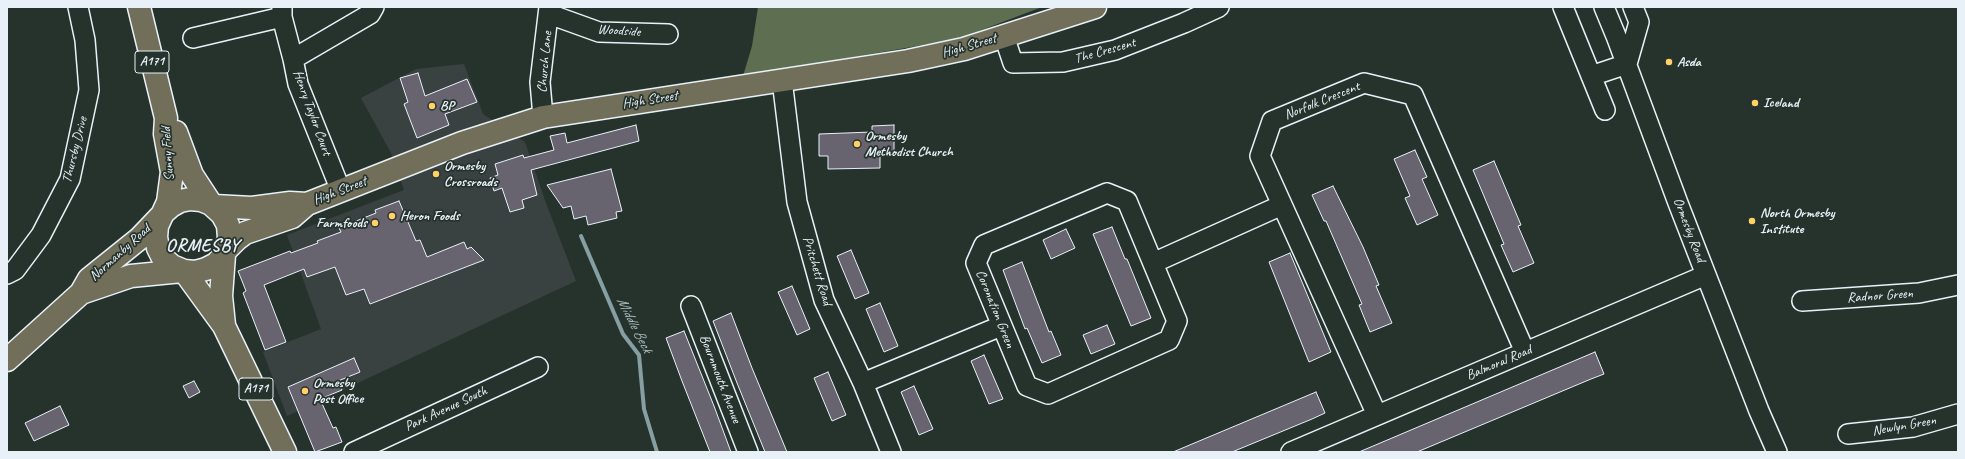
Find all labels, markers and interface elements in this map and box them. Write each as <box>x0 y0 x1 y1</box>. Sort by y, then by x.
street label: Woodside <box>597 21 641 41</box>
street label: High Street <box>940 30 998 62</box>
street label: Church Lane <box>534 31 556 93</box>
street label: The Crescent <box>1072 34 1138 68</box>
road number: A171 <box>135 51 169 73</box>
place label: Asda <box>1677 54 1701 70</box>
marker: Asda <box>1664 57 1674 67</box>
street label: Henry Taylor Court <box>289 68 335 158</box>
street label: Norfolk Crescent <box>1282 78 1362 124</box>
street label: High Street <box>621 87 679 113</box>
place label: Iceland <box>1763 95 1799 111</box>
place label: BP <box>440 98 454 114</box>
marker: Iceland <box>1750 98 1760 108</box>
marker: BP <box>427 101 437 111</box>
street label: Thursby Drive <box>59 115 91 185</box>
street label: Sunny Field <box>158 126 178 182</box>
place label: Ormesby Methodist Church <box>865 128 953 160</box>
marker: Ormesby Methodist Church <box>852 139 862 149</box>
place label: Ormesby Crossroads <box>444 158 497 190</box>
marker: Ormesby Crossroads <box>431 169 441 179</box>
street label: High Street <box>311 173 369 209</box>
street label: Ormesby Road <box>1669 195 1709 265</box>
place label: North Ormesby Institute <box>1760 205 1835 238</box>
place label: Heron Foods <box>400 208 460 224</box>
marker: Heron Foods <box>387 211 397 221</box>
place label: Farmfoods <box>316 215 367 231</box>
marker: North Ormesby Institute <box>1747 216 1757 226</box>
marker: Farmfoods <box>370 218 380 228</box>
street label: Normanby Road <box>86 221 154 285</box>
street label: Pritchett Road <box>799 234 835 308</box>
district label: ORMESBY <box>166 235 240 257</box>
street label: Coronation Green <box>972 268 1018 350</box>
street label: Radnor Green <box>1847 285 1913 307</box>
water label: Middle Beck <box>612 294 656 356</box>
street label: Bournmouth Avenue <box>695 332 745 426</box>
street label: Balmoral Road <box>1464 342 1534 384</box>
place label: Ormesby Post Office <box>313 375 363 408</box>
road number: A171 <box>239 378 273 400</box>
street label: Park Avenue South <box>402 383 490 435</box>
marker: Ormesby Post Office <box>300 386 310 396</box>
street label: Newlyn Green <box>1871 412 1937 440</box>

